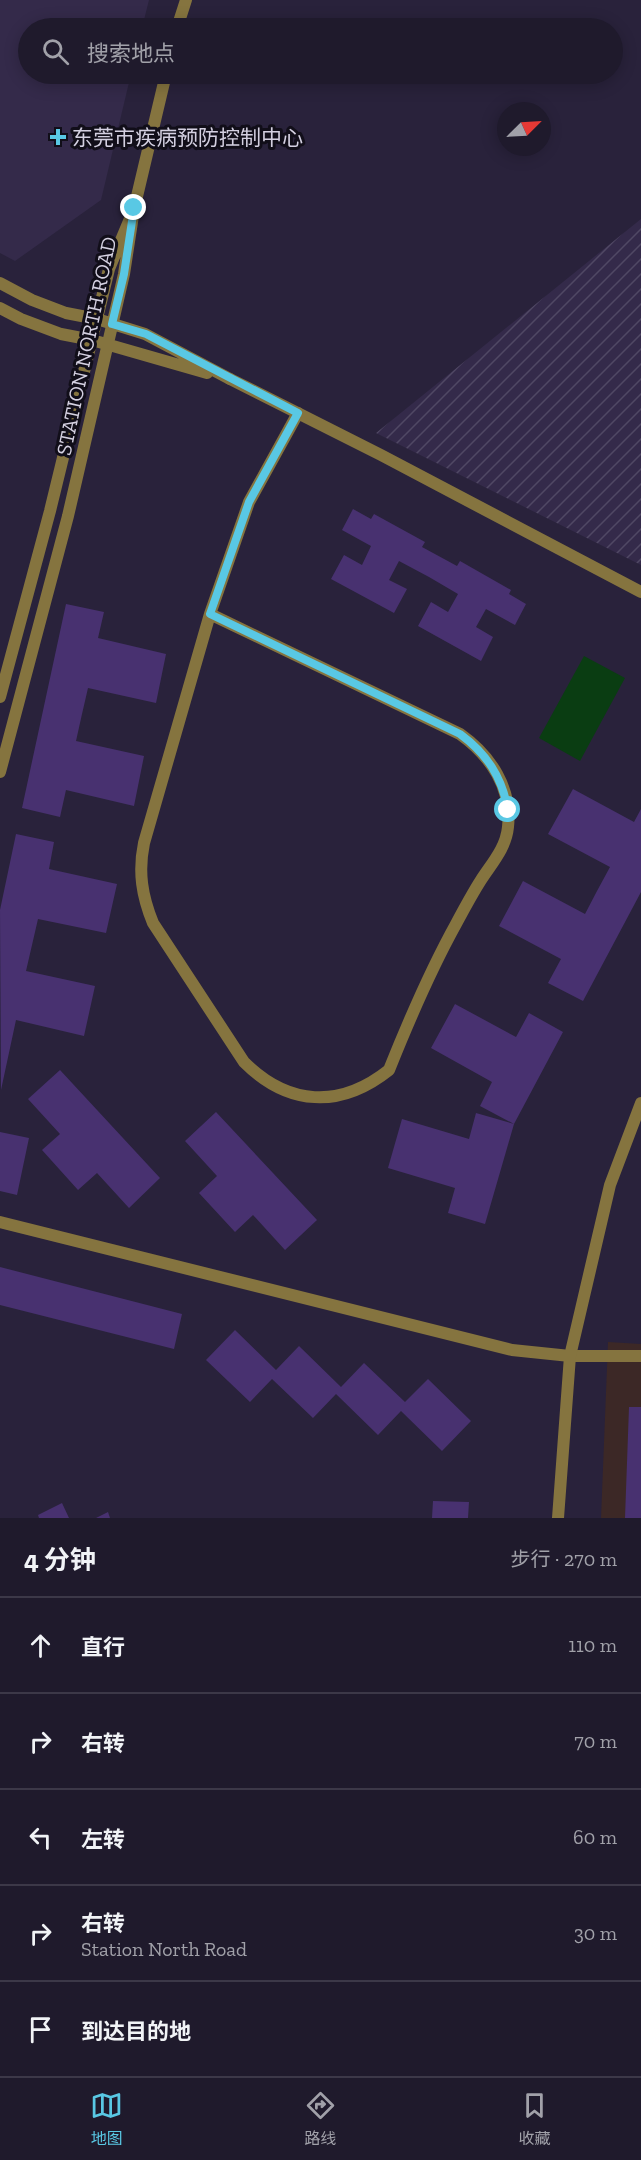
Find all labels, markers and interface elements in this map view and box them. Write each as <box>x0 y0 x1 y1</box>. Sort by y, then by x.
search box <box>18 18 623 84</box>
icon: search <box>39 35 72 68</box>
text: 搜索地点 <box>87 40 175 67</box>
north arrow <box>497 102 551 156</box>
place label: 东莞市疾病预防控制中心 <box>72 125 303 150</box>
marker: 东莞市疾病预防控制中心 <box>49 128 67 146</box>
route end <box>120 194 146 220</box>
street label: STATION NORTH ROAD <box>51 234 121 458</box>
route start <box>494 796 520 822</box>
text: 4 分钟 <box>24 1544 96 1576</box>
text: 步行 · 270 m <box>511 1547 617 1571</box>
icon: ahead <box>24 1629 57 1662</box>
text: 110 m <box>568 1633 617 1657</box>
text: 直行 <box>81 1634 125 1661</box>
icon: right <box>24 1725 57 1758</box>
text: 70 m <box>574 1729 617 1753</box>
text: 右转 <box>81 1730 125 1757</box>
icon: left <box>24 1821 57 1854</box>
text: 60 m <box>573 1825 617 1849</box>
text: 左转 <box>81 1826 125 1853</box>
text: 右转 <box>81 1910 125 1937</box>
icon: right <box>24 1917 57 1950</box>
text: 30 m <box>574 1921 617 1945</box>
text: Station North Road <box>81 1937 247 1961</box>
icon: arrive <box>24 2013 57 2046</box>
text: 到达目的地 <box>81 2018 191 2045</box>
tab: 地图 <box>90 2089 123 2149</box>
tab: 路线 <box>304 2089 337 2149</box>
tab: 收藏 <box>518 2089 551 2149</box>

